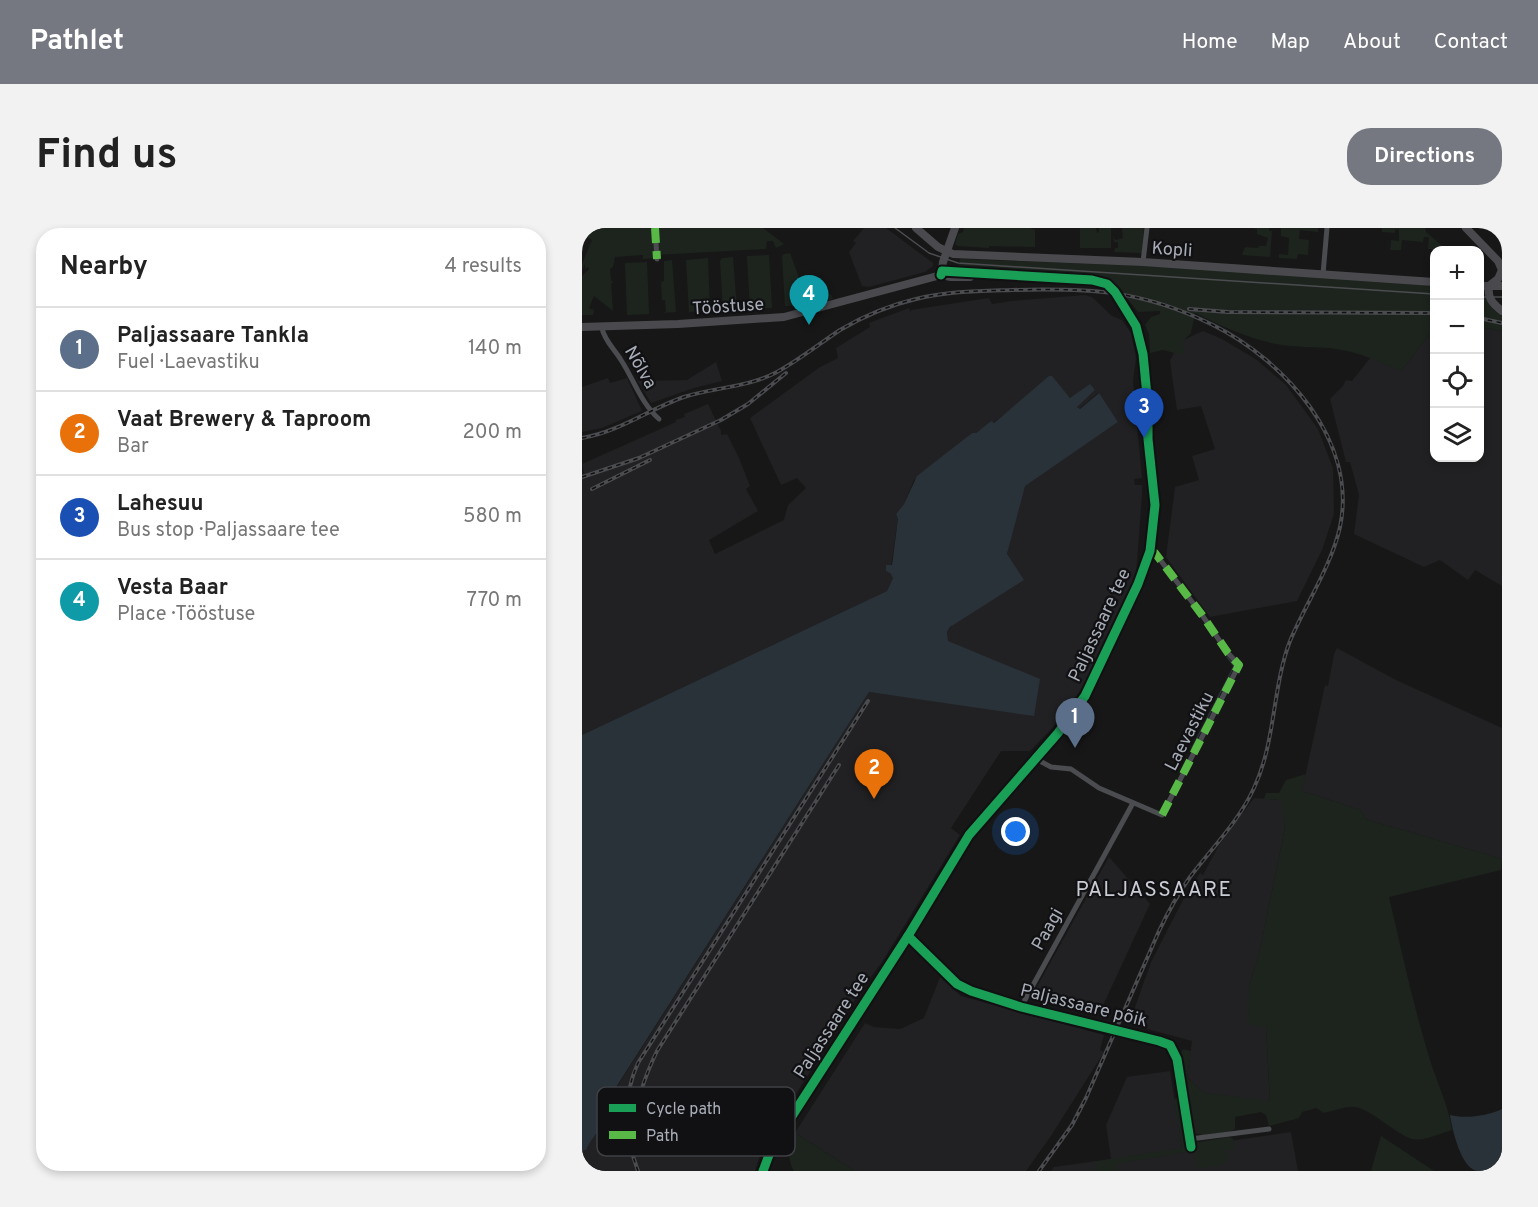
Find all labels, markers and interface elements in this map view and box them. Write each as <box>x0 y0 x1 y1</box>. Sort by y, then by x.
text: Pathlet <box>30 24 124 60</box>
text: Home <box>1182 29 1238 56</box>
text: Map <box>1271 29 1310 56</box>
text: About <box>1343 29 1401 56</box>
text: Contact <box>1434 29 1508 56</box>
button: Directions <box>1347 128 1502 185</box>
text: Find us <box>36 130 177 183</box>
street label: Kopli <box>1151 238 1193 263</box>
map controls <box>1430 246 1484 462</box>
button: + <box>1430 246 1484 300</box>
text: Nearby <box>60 251 148 284</box>
text: 4 results <box>445 254 522 280</box>
pin: 4 <box>790 276 828 325</box>
street label: Tööstuse <box>691 294 765 321</box>
button: − <box>1430 300 1484 354</box>
text: Paljassaare Tankla <box>117 323 309 350</box>
text: 1 <box>76 336 84 362</box>
text: 140 m <box>468 336 522 362</box>
street label: Nõlva <box>618 342 661 393</box>
text: Fuel · Laevastiku <box>117 350 260 376</box>
button: locate <box>1430 354 1484 408</box>
pin: 3 <box>1124 388 1164 438</box>
text: Vaat Brewery & Taproom <box>117 407 371 434</box>
button: layers <box>1430 408 1484 462</box>
text: 2 <box>73 420 86 446</box>
text: 200 m <box>463 420 522 446</box>
text: Bar <box>117 434 149 460</box>
text: Lahesuu <box>117 491 204 518</box>
text: 3 <box>74 504 86 530</box>
text: 580 m <box>463 504 522 530</box>
text: Bus stop · Paljassaare tee <box>117 518 340 544</box>
street label: Paljassaare tee <box>1064 565 1137 686</box>
text: Vesta Baar <box>117 575 228 602</box>
text: 4 <box>73 588 86 614</box>
text: 770 m <box>467 588 522 614</box>
text: Place · Tööstuse <box>117 602 255 628</box>
street label: Laevastiku <box>1161 688 1220 775</box>
pin: 1 <box>1056 698 1094 748</box>
pin: 2 <box>854 750 894 799</box>
your location <box>1001 817 1030 846</box>
district label: PALJASSAARE <box>1075 877 1233 904</box>
street label: Paagi <box>1027 904 1069 955</box>
street label: Paljassaare tee <box>789 968 875 1083</box>
street label: Paljassaare põik <box>1018 980 1150 1033</box>
legend <box>597 1087 795 1156</box>
text: Cycle path <box>646 1100 721 1120</box>
text: Path <box>646 1127 679 1147</box>

